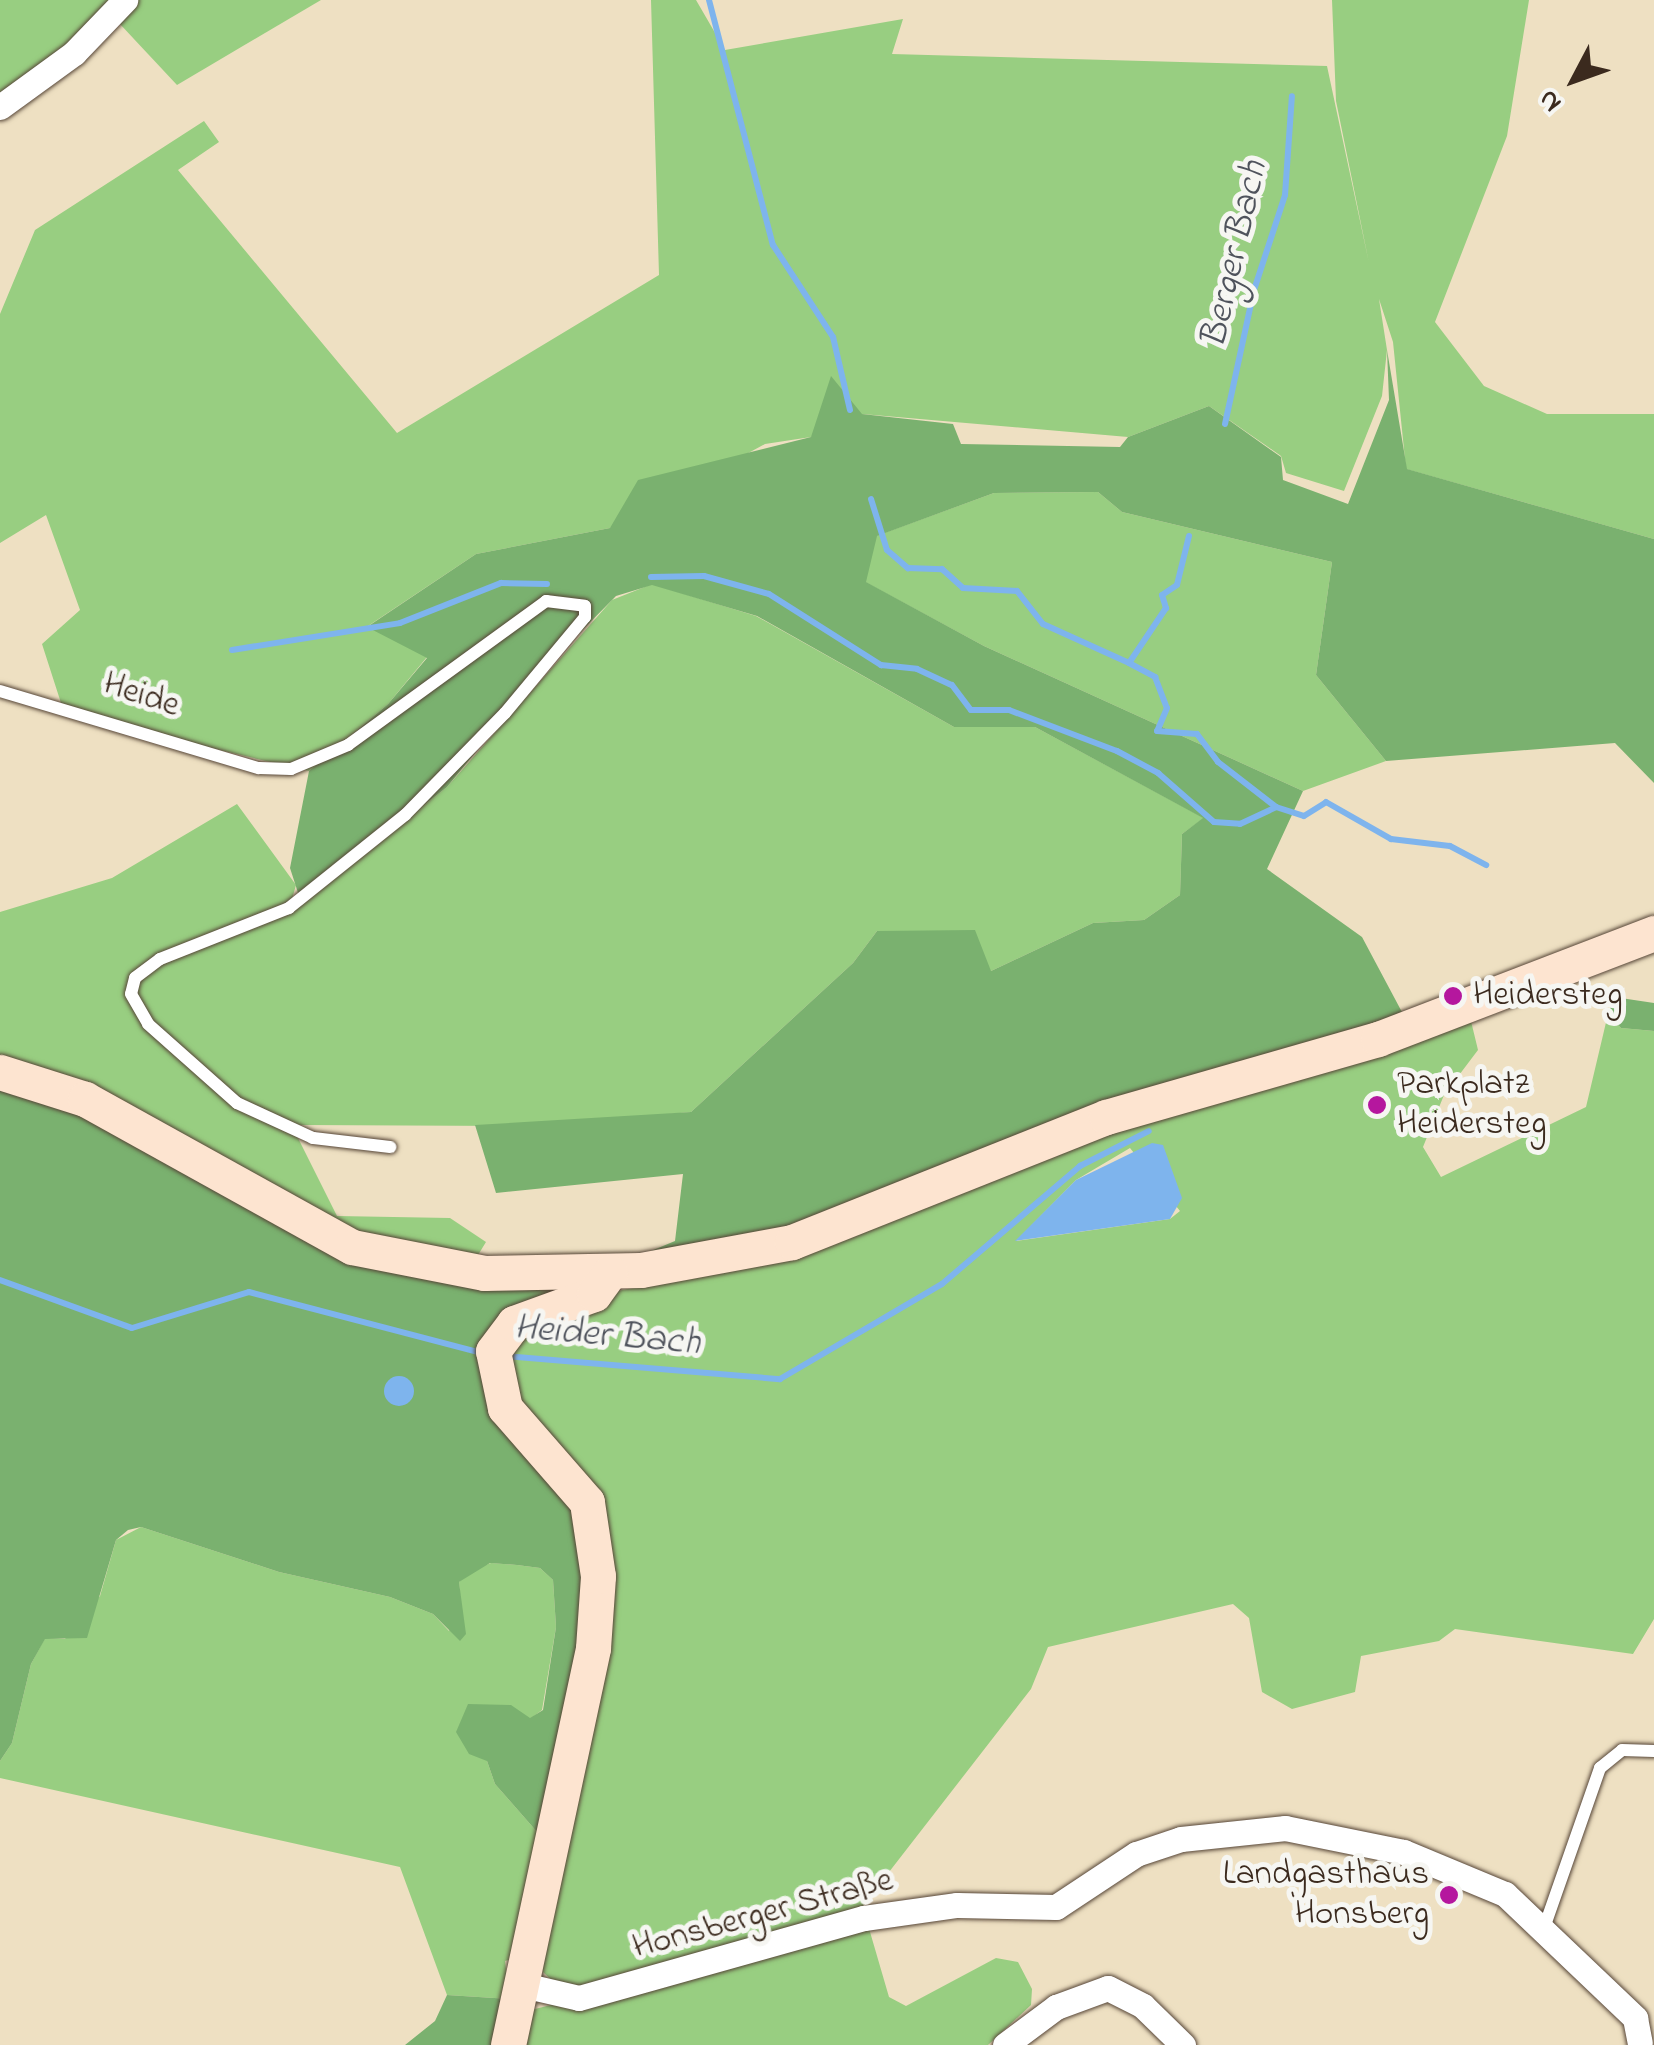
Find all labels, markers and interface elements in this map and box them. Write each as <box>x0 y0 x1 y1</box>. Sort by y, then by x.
north arrow <box>1524 30 1624 130</box>
text: N <box>1529 79 1573 121</box>
water label: Berger Bach <box>1192 157 1280 353</box>
street label: Heide <box>98 664 184 728</box>
place label: Heidersteg <box>1473 975 1623 1017</box>
marker: Heidersteg <box>1442 985 1464 1007</box>
place label: Parkplatz Heidersteg <box>1397 1064 1547 1146</box>
marker: Parkplatz Heidersteg <box>1366 1094 1388 1116</box>
water label: Heider Bach <box>512 1306 702 1368</box>
place label: Landgasthaus Honsberg <box>1223 1854 1429 1936</box>
street label: Honsberger Straße <box>628 1860 898 1970</box>
marker: Landgasthaus Honsberg <box>1438 1884 1460 1906</box>

